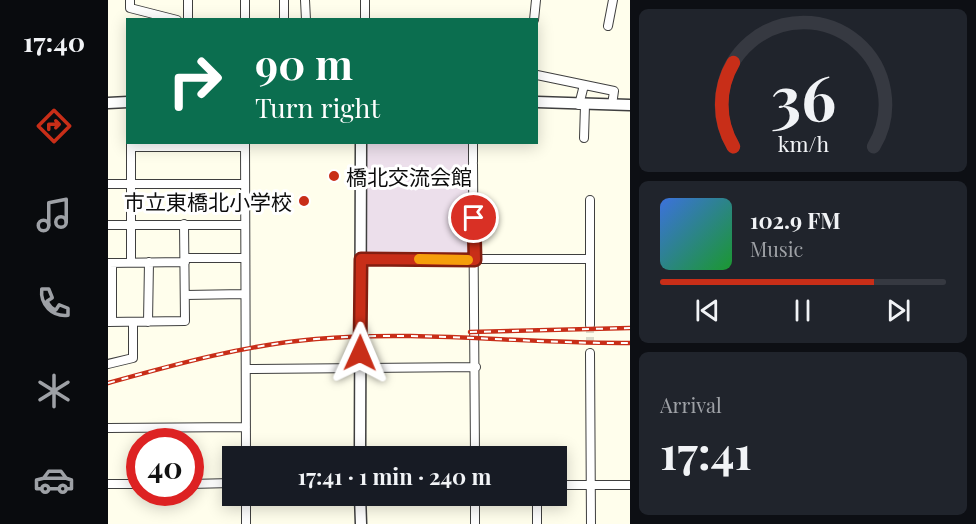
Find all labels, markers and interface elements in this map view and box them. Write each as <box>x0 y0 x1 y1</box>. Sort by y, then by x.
text: 17:40 <box>23 23 85 59</box>
text: 90 m <box>255 35 353 91</box>
icon: right <box>156 42 234 120</box>
text: 36 <box>770 54 836 138</box>
text: Turn right <box>255 89 380 125</box>
icon: directions <box>33 105 75 147</box>
text: km/h <box>777 130 829 158</box>
place label: 橋北交流会館 <box>346 162 472 190</box>
marker: 橋北交流会館 <box>327 169 341 183</box>
place label: 市立東橋北小学校 <box>124 187 292 215</box>
pin <box>448 192 499 243</box>
icon: music <box>33 194 75 236</box>
marker: 市立東橋北小学校 <box>297 194 311 208</box>
icon: arrive <box>457 201 490 234</box>
text: 102.9 FM <box>750 205 841 235</box>
text: Music <box>750 235 803 262</box>
icon: phone <box>33 282 75 324</box>
icon: previous <box>691 294 724 327</box>
icon: pause <box>786 294 819 327</box>
icon: next <box>882 294 915 327</box>
position arrow <box>328 321 392 385</box>
icon: climate <box>33 370 75 412</box>
text: Arrival <box>660 391 722 418</box>
text: 17:41 <box>660 421 752 481</box>
speed limit sign: 40 <box>126 428 204 506</box>
icon: car <box>33 459 75 501</box>
text: 17:41 · 1 min · 240 m <box>298 461 491 491</box>

